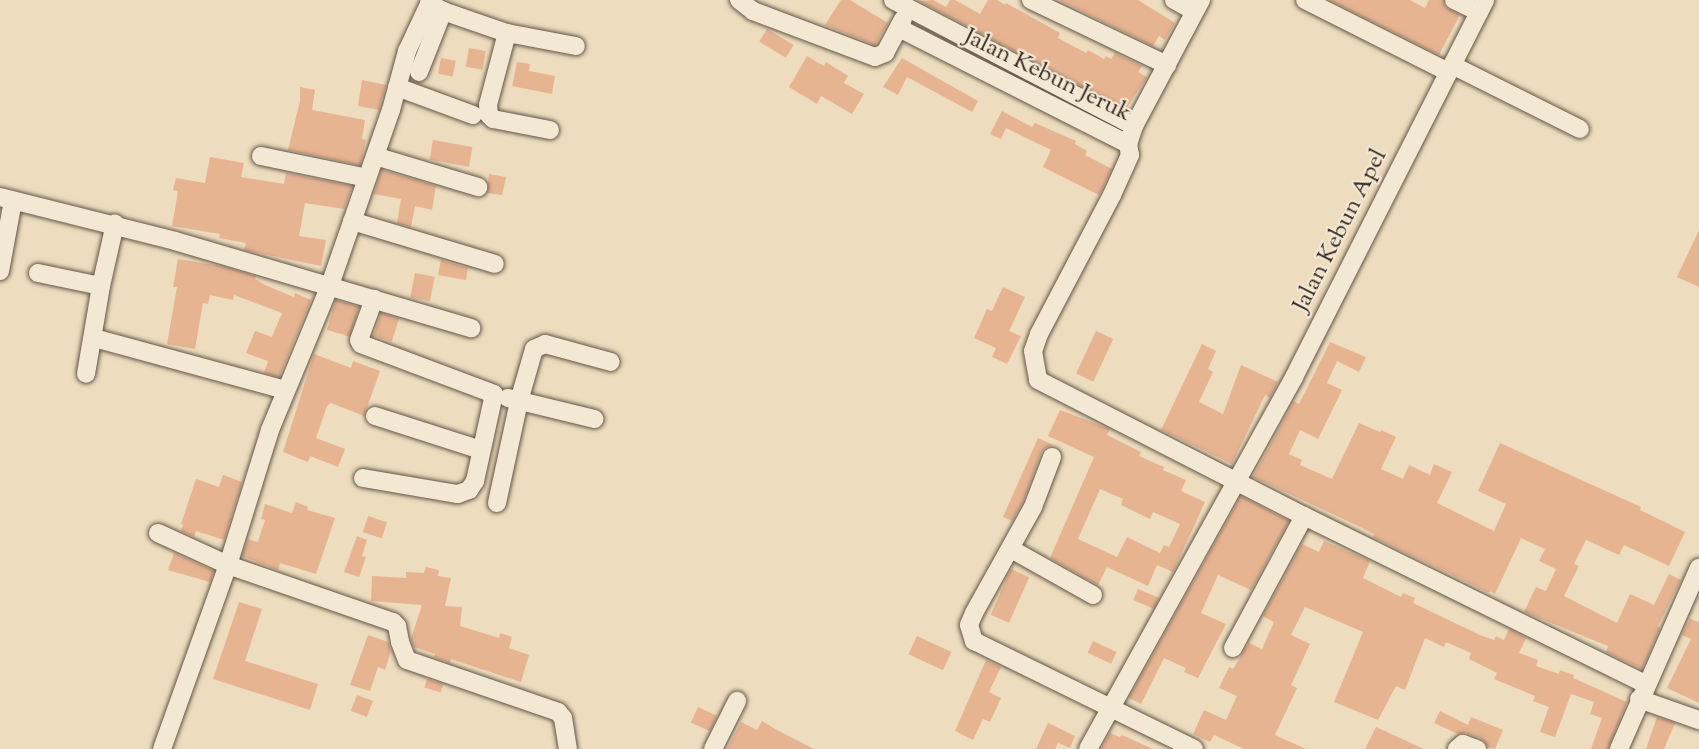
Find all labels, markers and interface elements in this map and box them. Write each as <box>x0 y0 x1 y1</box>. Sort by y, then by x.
street label: Jalan Kebun Jeruk <box>959 23 1135 129</box>
street label: Jalan Kebun Apel <box>1288 145 1394 317</box>

